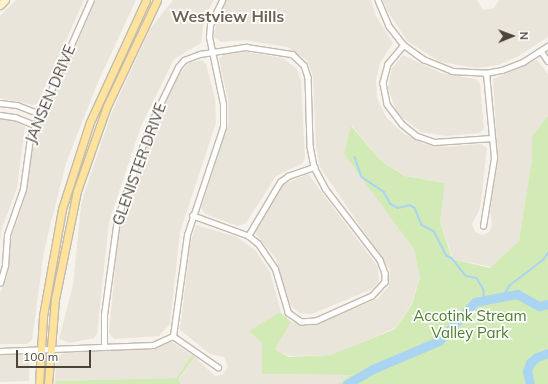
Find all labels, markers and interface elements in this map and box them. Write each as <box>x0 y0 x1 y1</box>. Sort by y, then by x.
district label: Westview Hills <box>172 6 284 26</box>
north arrow <box>492 16 532 56</box>
text: N <box>517 32 531 40</box>
street label: JANSEN DRIVE <box>21 42 79 146</box>
street label: GLENISTER DRIVE <box>108 100 170 228</box>
park label: Accotink Stream Valley Park <box>413 306 527 341</box>
scale bar <box>18 342 93 368</box>
text: 100 m <box>23 349 58 364</box>

